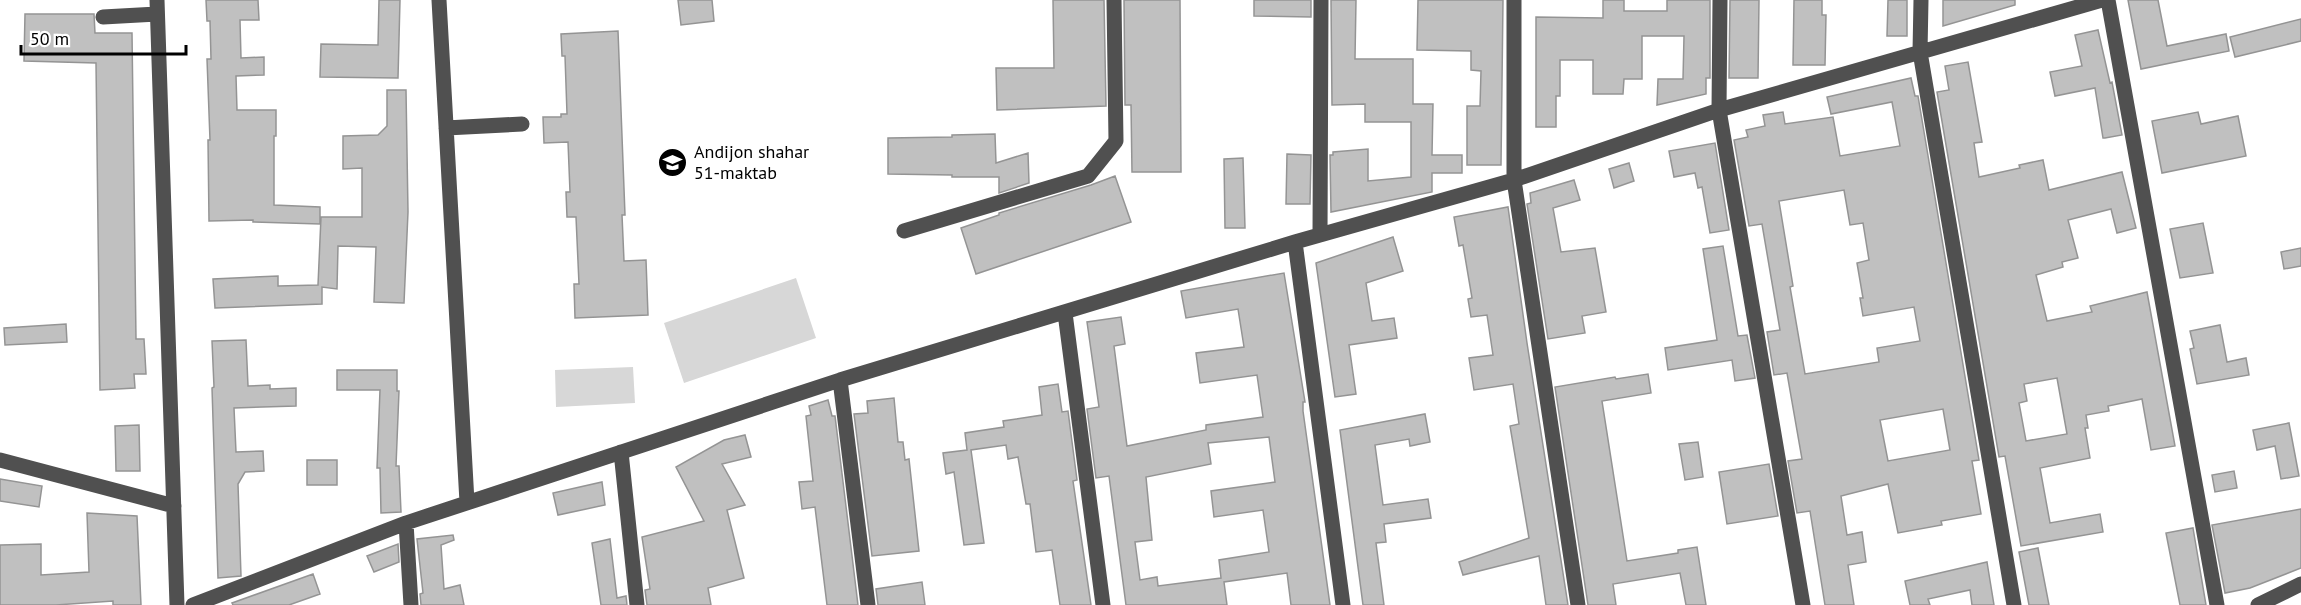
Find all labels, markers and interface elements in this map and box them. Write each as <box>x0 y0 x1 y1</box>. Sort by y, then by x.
scale bar <box>21 18 186 56</box>
text: 50 m <box>30 27 69 50</box>
place label: Andijon shahar 51-maktab <box>694 140 809 184</box>
school or university icon: Andijon shahar 51-maktab <box>657 146 689 178</box>

